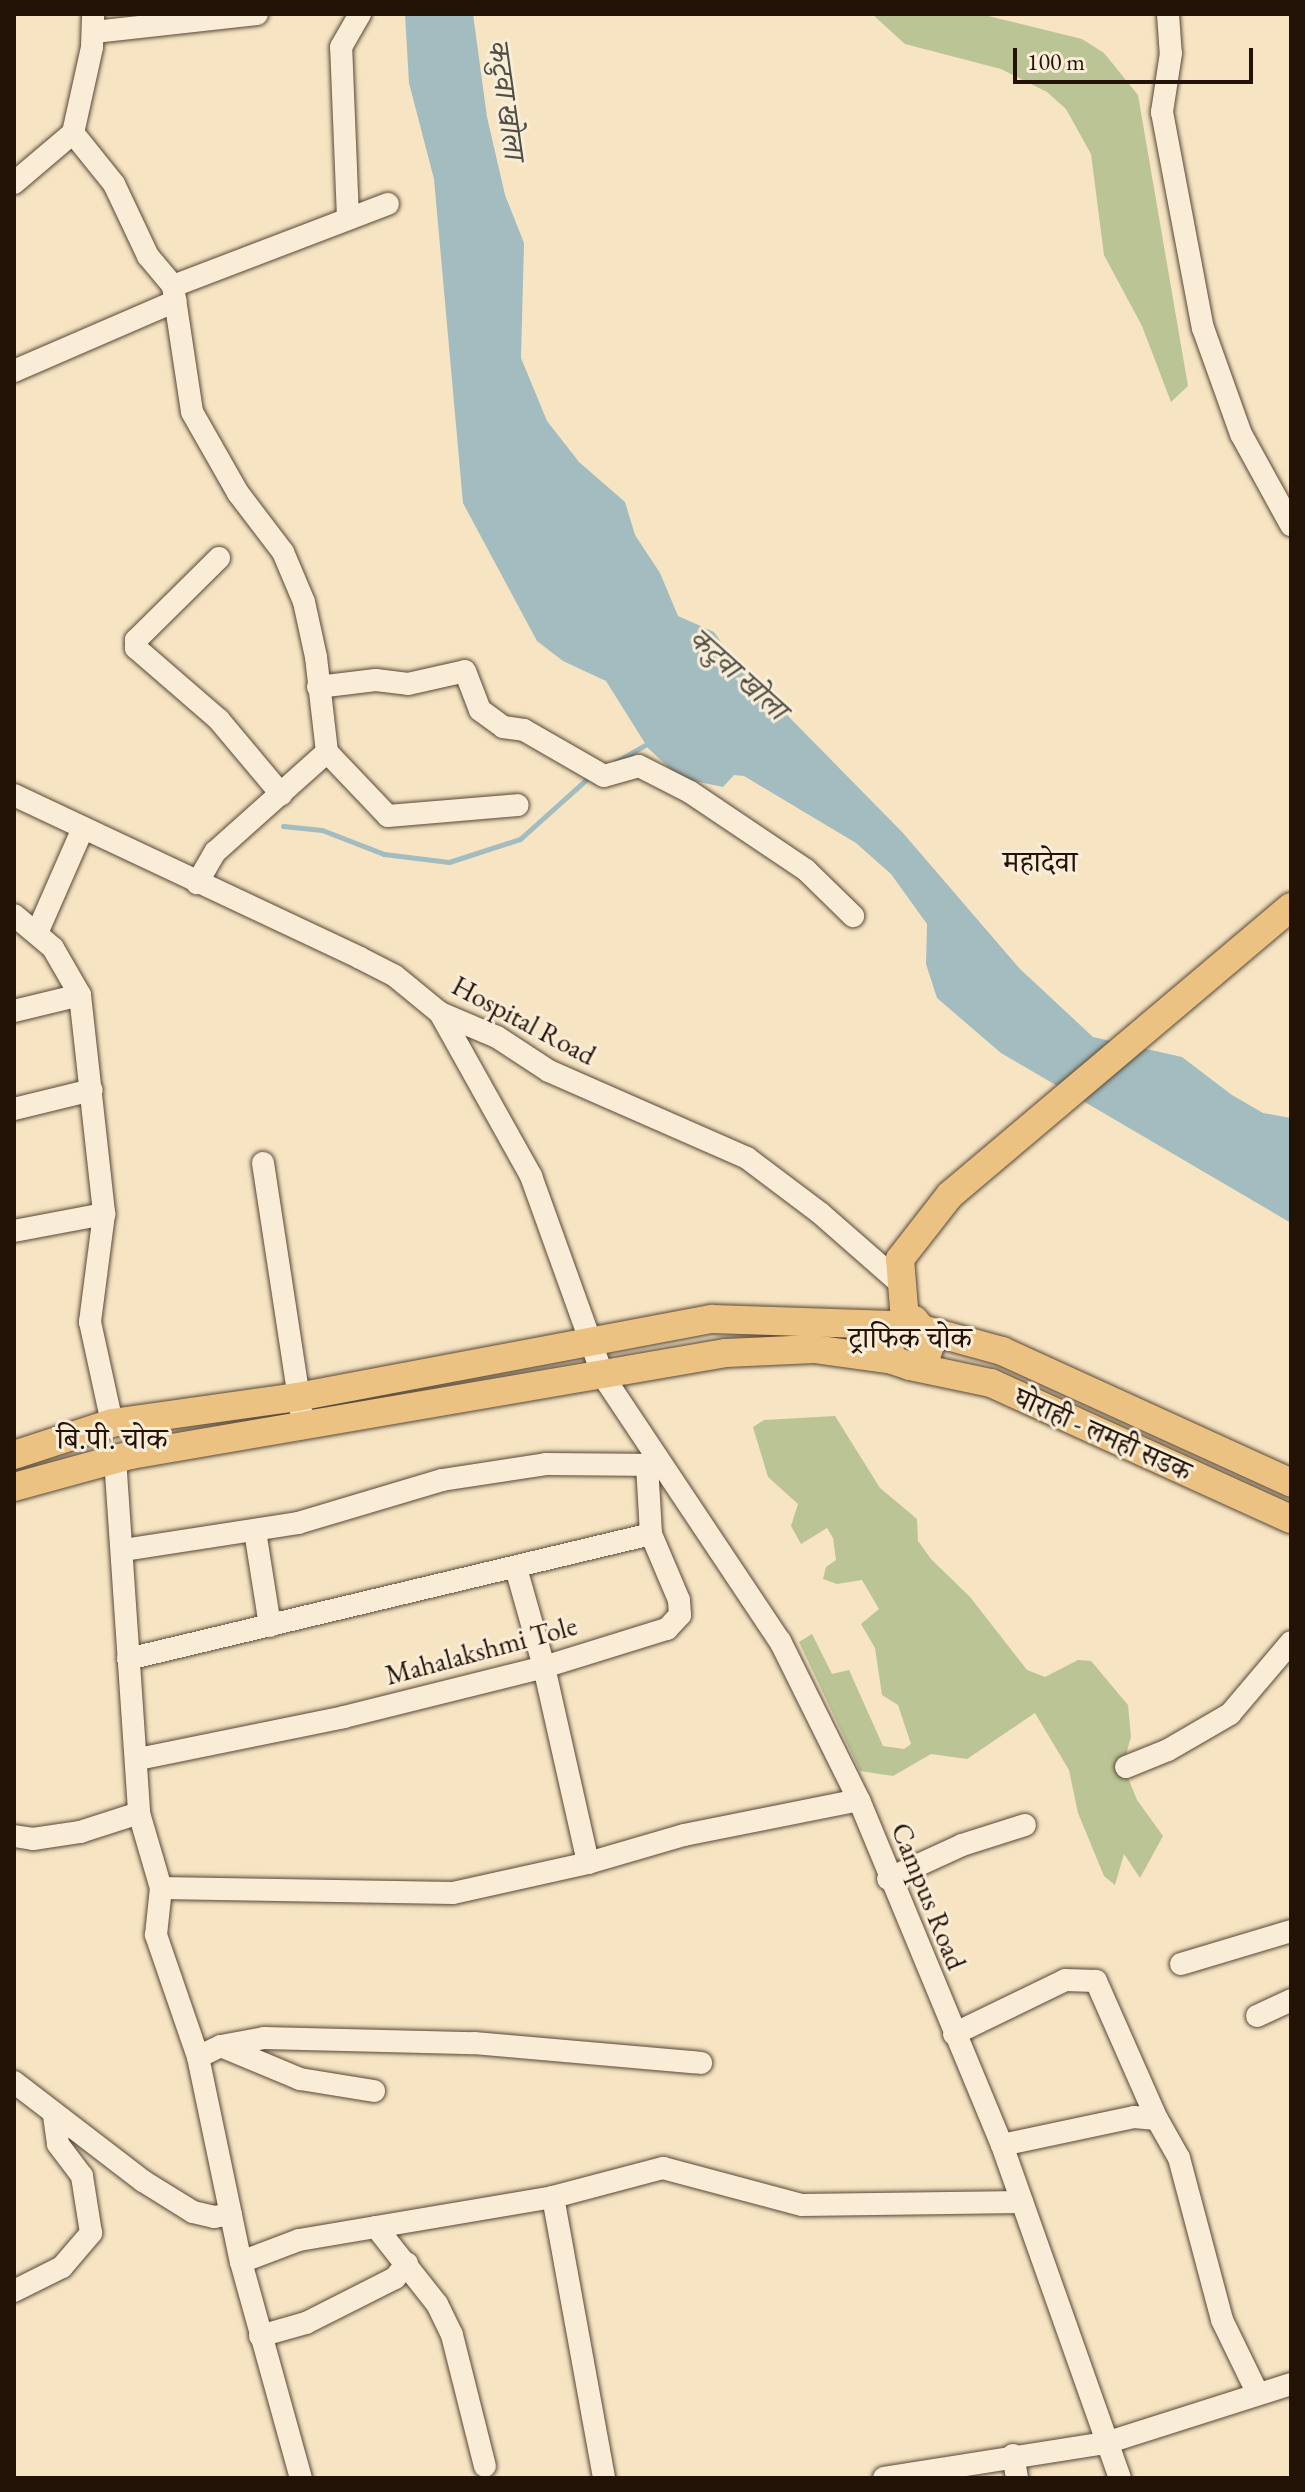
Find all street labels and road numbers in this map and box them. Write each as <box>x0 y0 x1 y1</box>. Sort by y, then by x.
street label: Hospital Road <box>446 968 602 1072</box>
street label: घोराही - लमही सडक <box>1009 1380 1197 1488</box>
street label: Mahalakshmi Tole <box>381 1608 581 1692</box>
street label: Campus Road <box>884 1818 974 1974</box>

